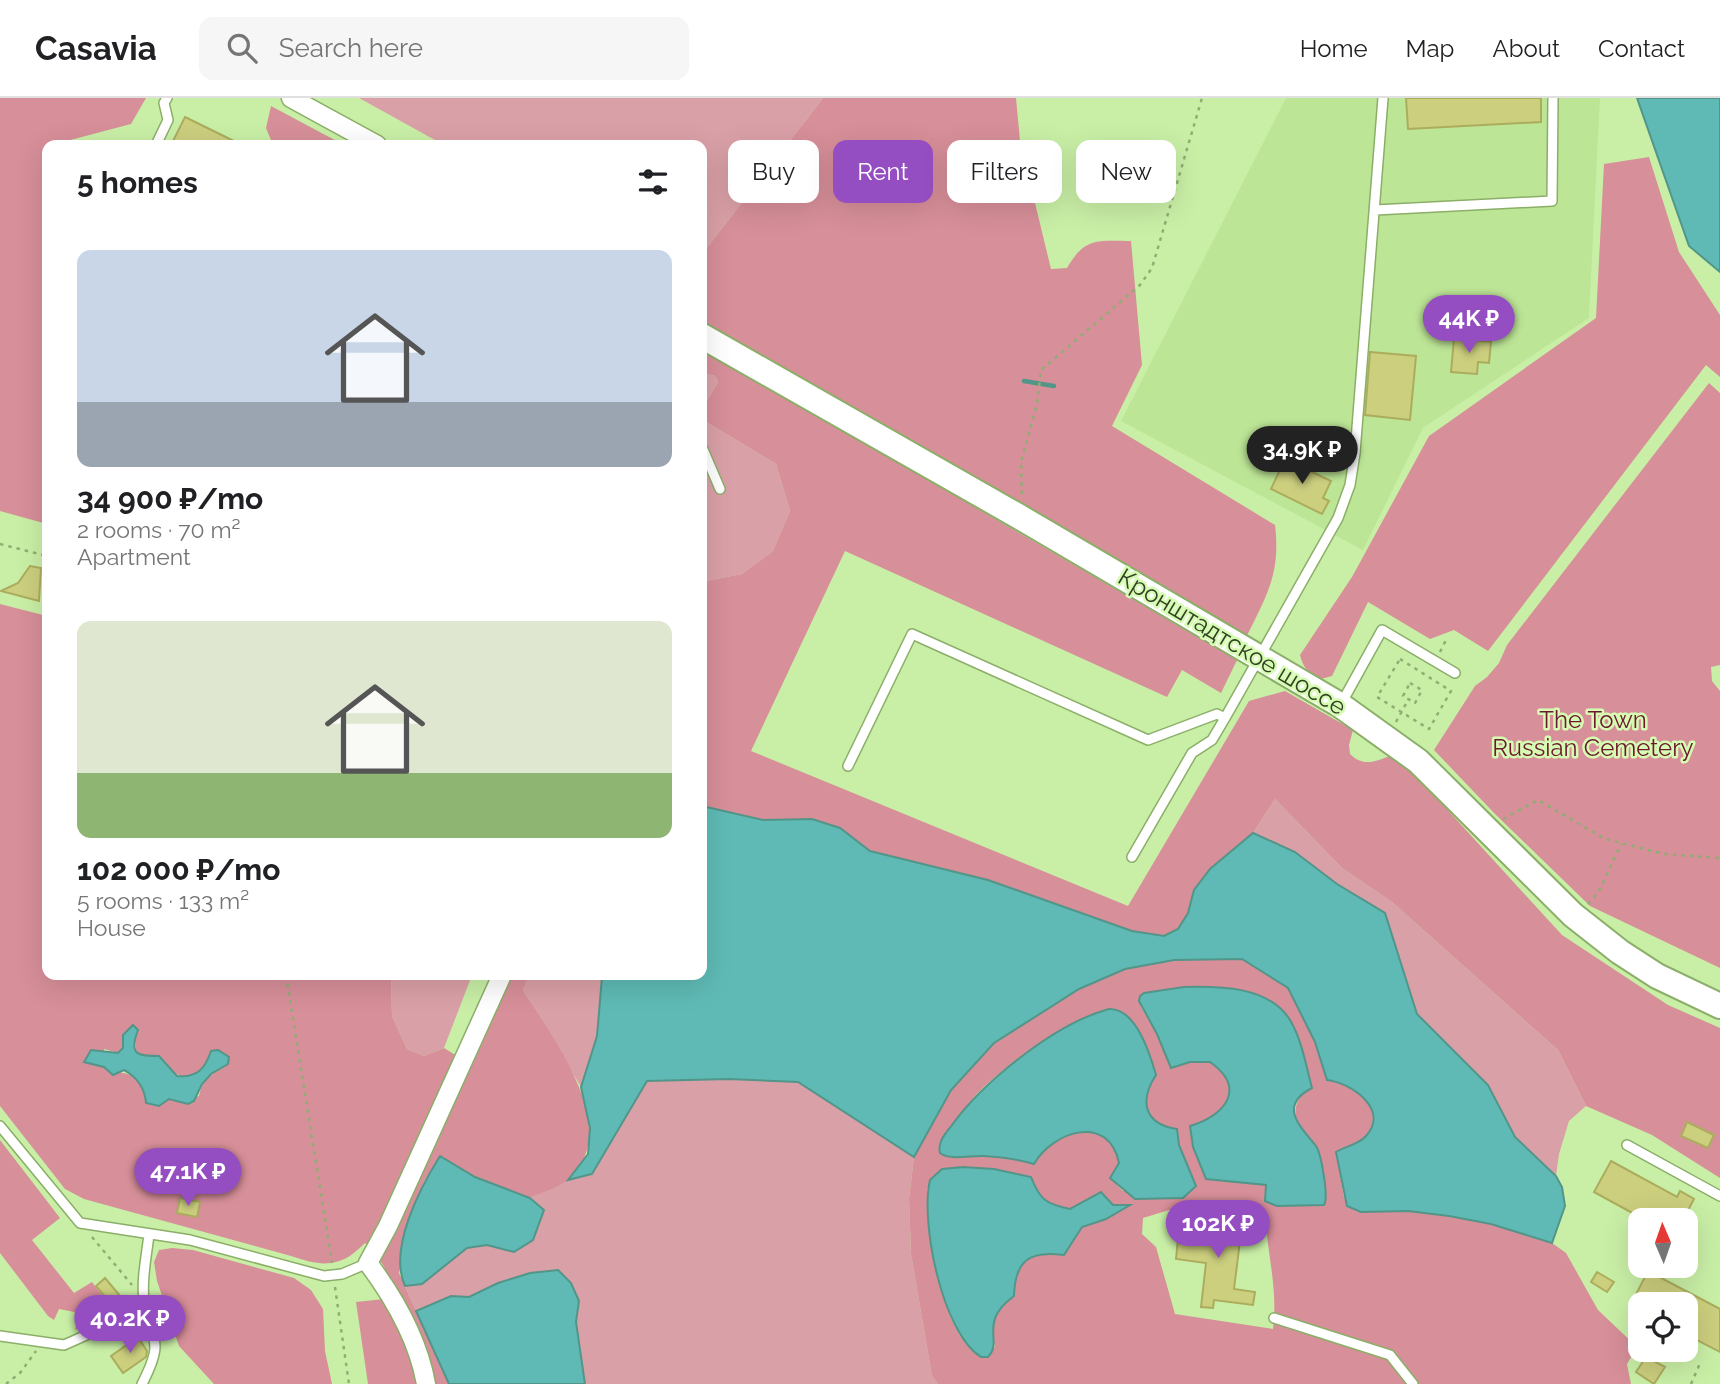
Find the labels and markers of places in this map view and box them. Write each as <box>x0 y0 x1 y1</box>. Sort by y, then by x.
pin: 44K ₽ <box>1420 296 1518 355</box>
pin: 34.9K ₽ <box>1237 426 1367 486</box>
pin: 47.1K ₽ <box>123 1148 253 1208</box>
pin: 102K ₽ <box>1161 1200 1275 1260</box>
pin: 40.2K ₽ <box>65 1296 195 1355</box>

